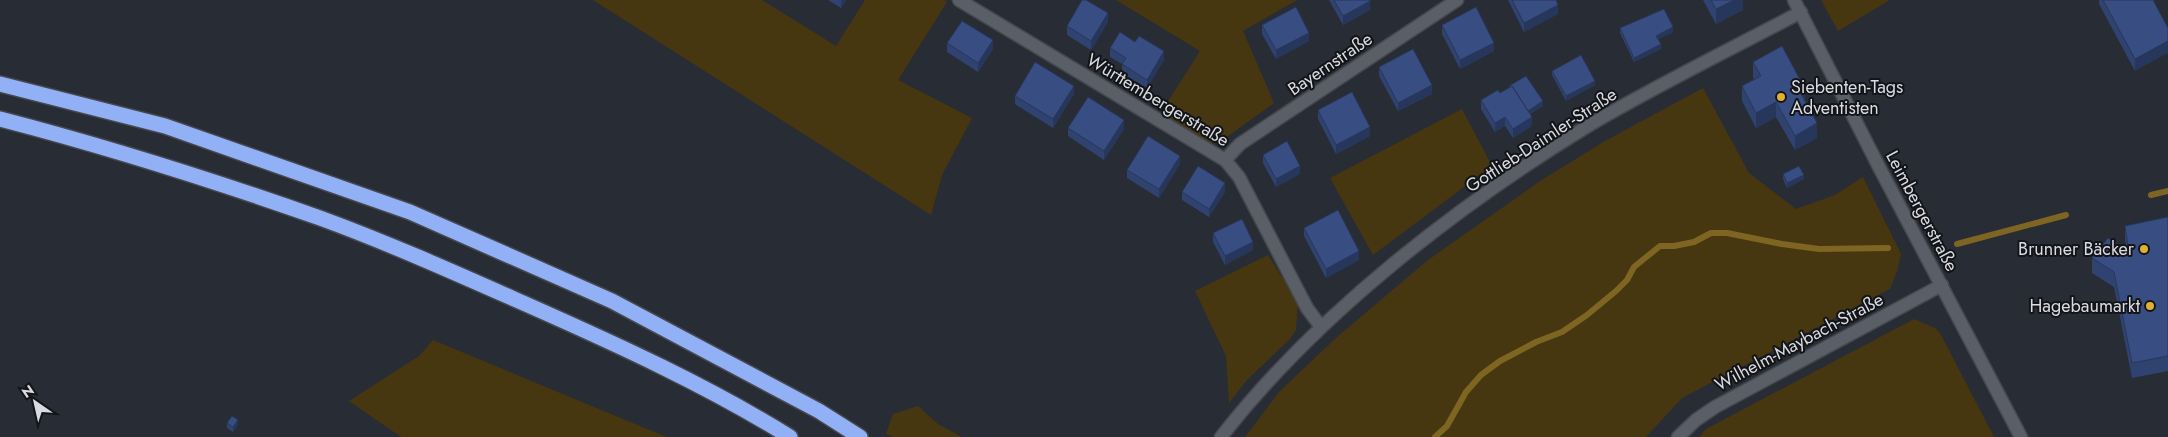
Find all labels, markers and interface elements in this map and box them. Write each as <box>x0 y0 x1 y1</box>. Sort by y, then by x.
street label: Bayernstraße <box>1283 26 1377 102</box>
street label: Württembergerstraße <box>1082 47 1234 153</box>
place label: Siebenten-Tags Adventisten <box>1791 74 1903 121</box>
street label: Gottlieb-Daimler-Straße <box>1460 81 1622 199</box>
marker: Siebenten-Tags Adventisten <box>1775 91 1787 103</box>
street label: Leimbergerstraße <box>1879 146 1965 276</box>
place label: Brunner Bäcker <box>2018 236 2135 262</box>
marker: Brunner Bäcker <box>2138 243 2150 255</box>
street label: Wilhelm-Maybach-Straße <box>1710 286 1888 398</box>
place label: Hagebaumarkt <box>2029 293 2141 319</box>
marker: Hagebaumarkt <box>2144 300 2156 312</box>
north arrow <box>10 377 60 427</box>
text: N <box>18 380 38 403</box>

